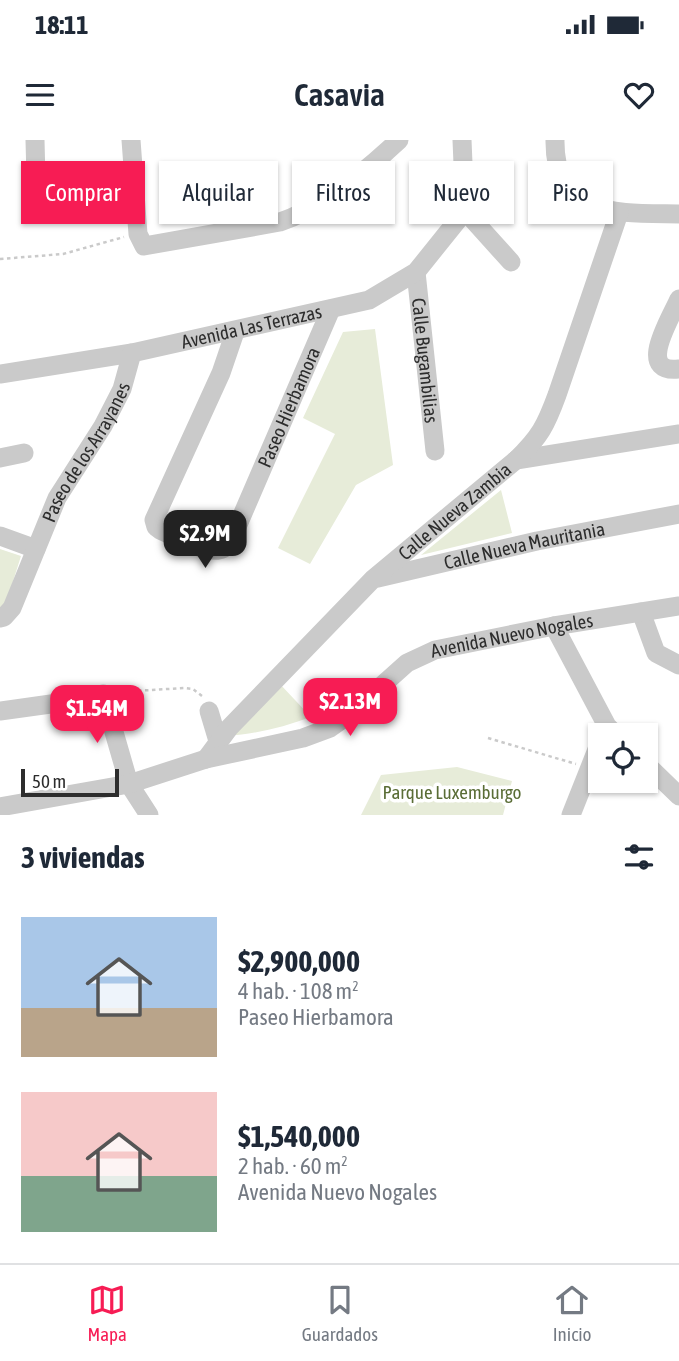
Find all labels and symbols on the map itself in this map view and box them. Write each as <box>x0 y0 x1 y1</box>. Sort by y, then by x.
street label: Calle Bugambilias <box>408 297 443 424</box>
street label: Avenida Las Terrazas <box>179 300 324 353</box>
street label: Paseo Hierbamora <box>253 344 324 471</box>
street label: Paseo de los Arrayanes <box>37 380 134 525</box>
street label: Calle Nueva Zambia <box>394 458 515 564</box>
pin: $2.9M <box>156 510 254 570</box>
street label: Calle Nueva Mauritania <box>442 517 607 573</box>
street label: Avenida Nuevo Nogales <box>429 609 595 662</box>
pin: $2.13M <box>293 678 407 738</box>
pin: $1.54M <box>40 686 154 745</box>
scale bar <box>21 766 119 798</box>
park label: Parque Luxemburgo <box>382 781 522 803</box>

